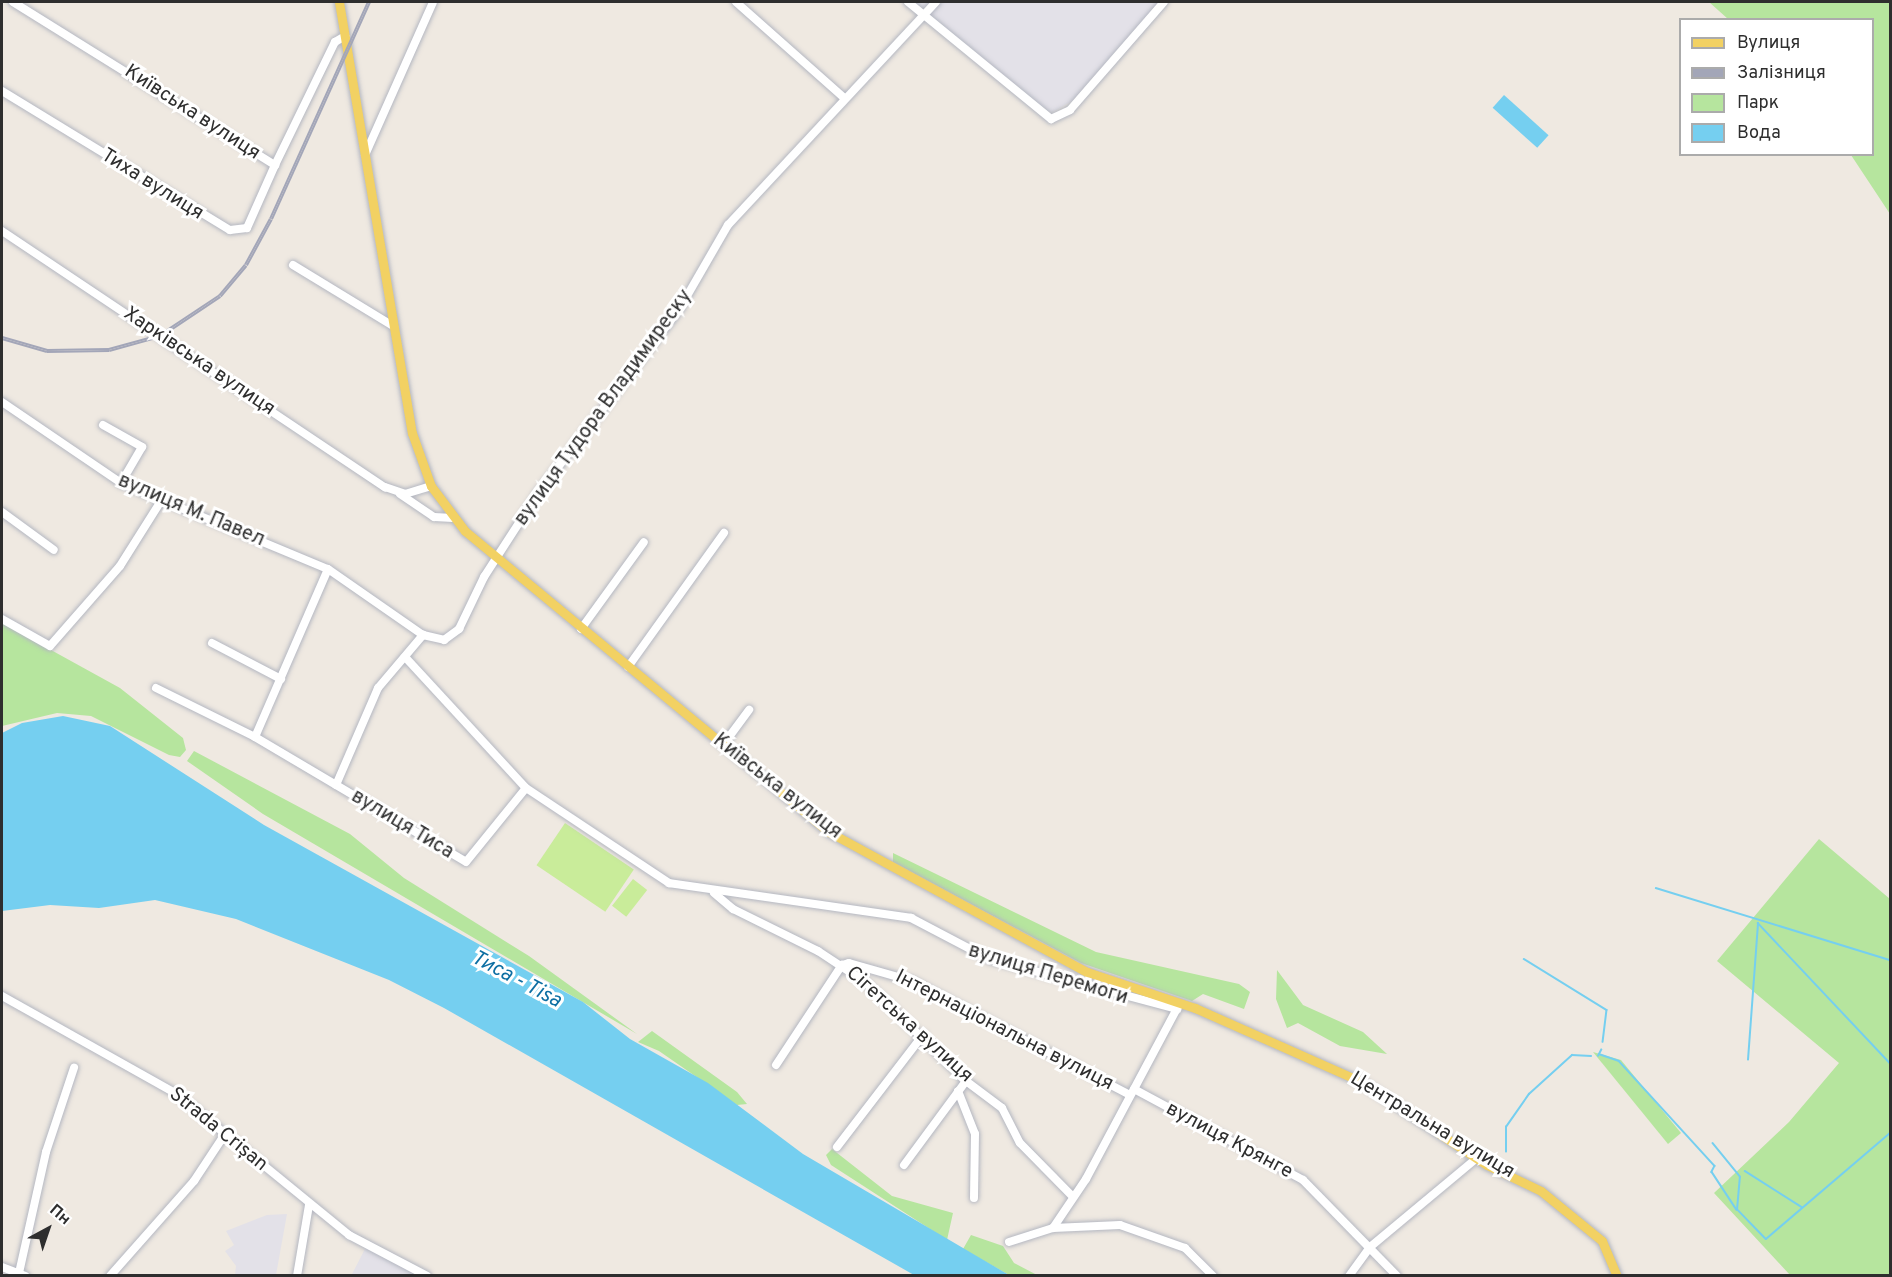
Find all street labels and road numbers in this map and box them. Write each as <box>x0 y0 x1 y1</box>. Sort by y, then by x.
street label: Київська вулиця <box>120 60 264 166</box>
street label: Тиха вулиця <box>96 144 208 226</box>
street label: вулиця Тудора Владимиреску <box>510 285 698 531</box>
street label: Харківська вулиця <box>119 302 279 422</box>
street label: вулиця М. Павел <box>114 469 268 553</box>
street label: Київська вулиця <box>708 729 846 845</box>
street label: вулиця Тиса <box>346 785 458 865</box>
street label: вулиця Перемоги <box>965 939 1131 1011</box>
street label: Сігетська вулиця <box>841 962 977 1088</box>
street label: Інтернаціональна вулиця <box>891 965 1117 1097</box>
street label: Центральна вулиця <box>1345 1067 1519 1185</box>
street label: Strada Crișan <box>164 1083 272 1177</box>
street label: вулиця Крянге <box>1161 1097 1297 1185</box>

